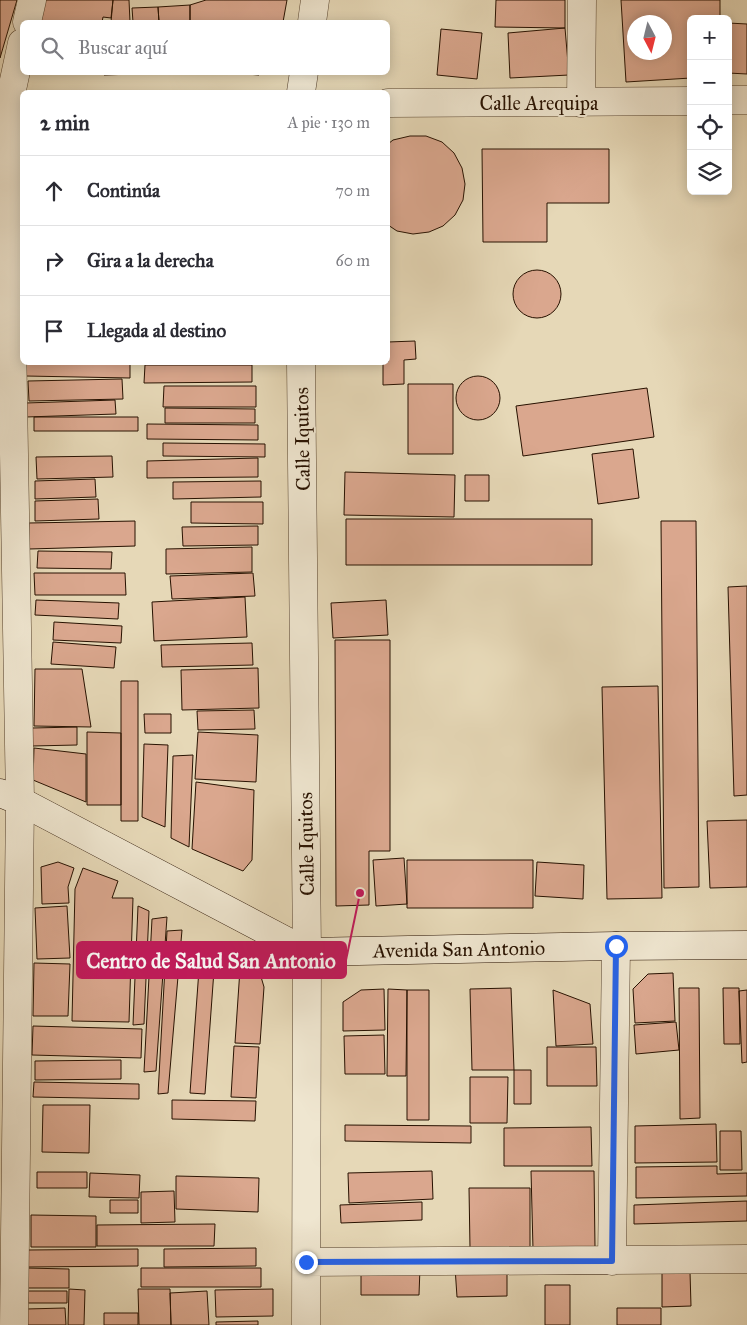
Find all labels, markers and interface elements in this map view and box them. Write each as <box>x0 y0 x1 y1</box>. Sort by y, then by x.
north arrow <box>627 15 672 60</box>
map controls <box>687 15 732 195</box>
button: + <box>687 15 732 60</box>
search box <box>20 20 390 75</box>
icon: search <box>38 34 66 62</box>
text: Buscar aquí <box>78 36 167 59</box>
button: − <box>687 60 732 105</box>
street label: Calle Arequipa <box>480 91 599 116</box>
button: locate <box>687 105 732 150</box>
text: 2 min <box>40 110 90 136</box>
text: A pie · 130 m <box>287 113 370 132</box>
button: layers <box>687 150 732 195</box>
icon: ahead <box>40 177 68 205</box>
text: Continúa <box>87 179 160 202</box>
text: 70 m <box>335 181 370 200</box>
icon: right <box>40 247 68 275</box>
text: Gira a la derecha <box>87 249 214 272</box>
text: 60 m <box>336 251 370 270</box>
icon: arrive <box>40 317 68 345</box>
text: Llegada al destino <box>87 319 226 342</box>
street label: Calle Iquitos <box>289 387 316 491</box>
street label: Calle Iquitos <box>293 792 320 896</box>
street label: Avenida San Antonio <box>372 935 545 963</box>
route start <box>605 935 628 958</box>
callout: Centro de Salud San Antonio <box>77 942 346 978</box>
text: Centro de Salud San Antonio <box>86 948 336 974</box>
route end <box>295 1251 318 1274</box>

